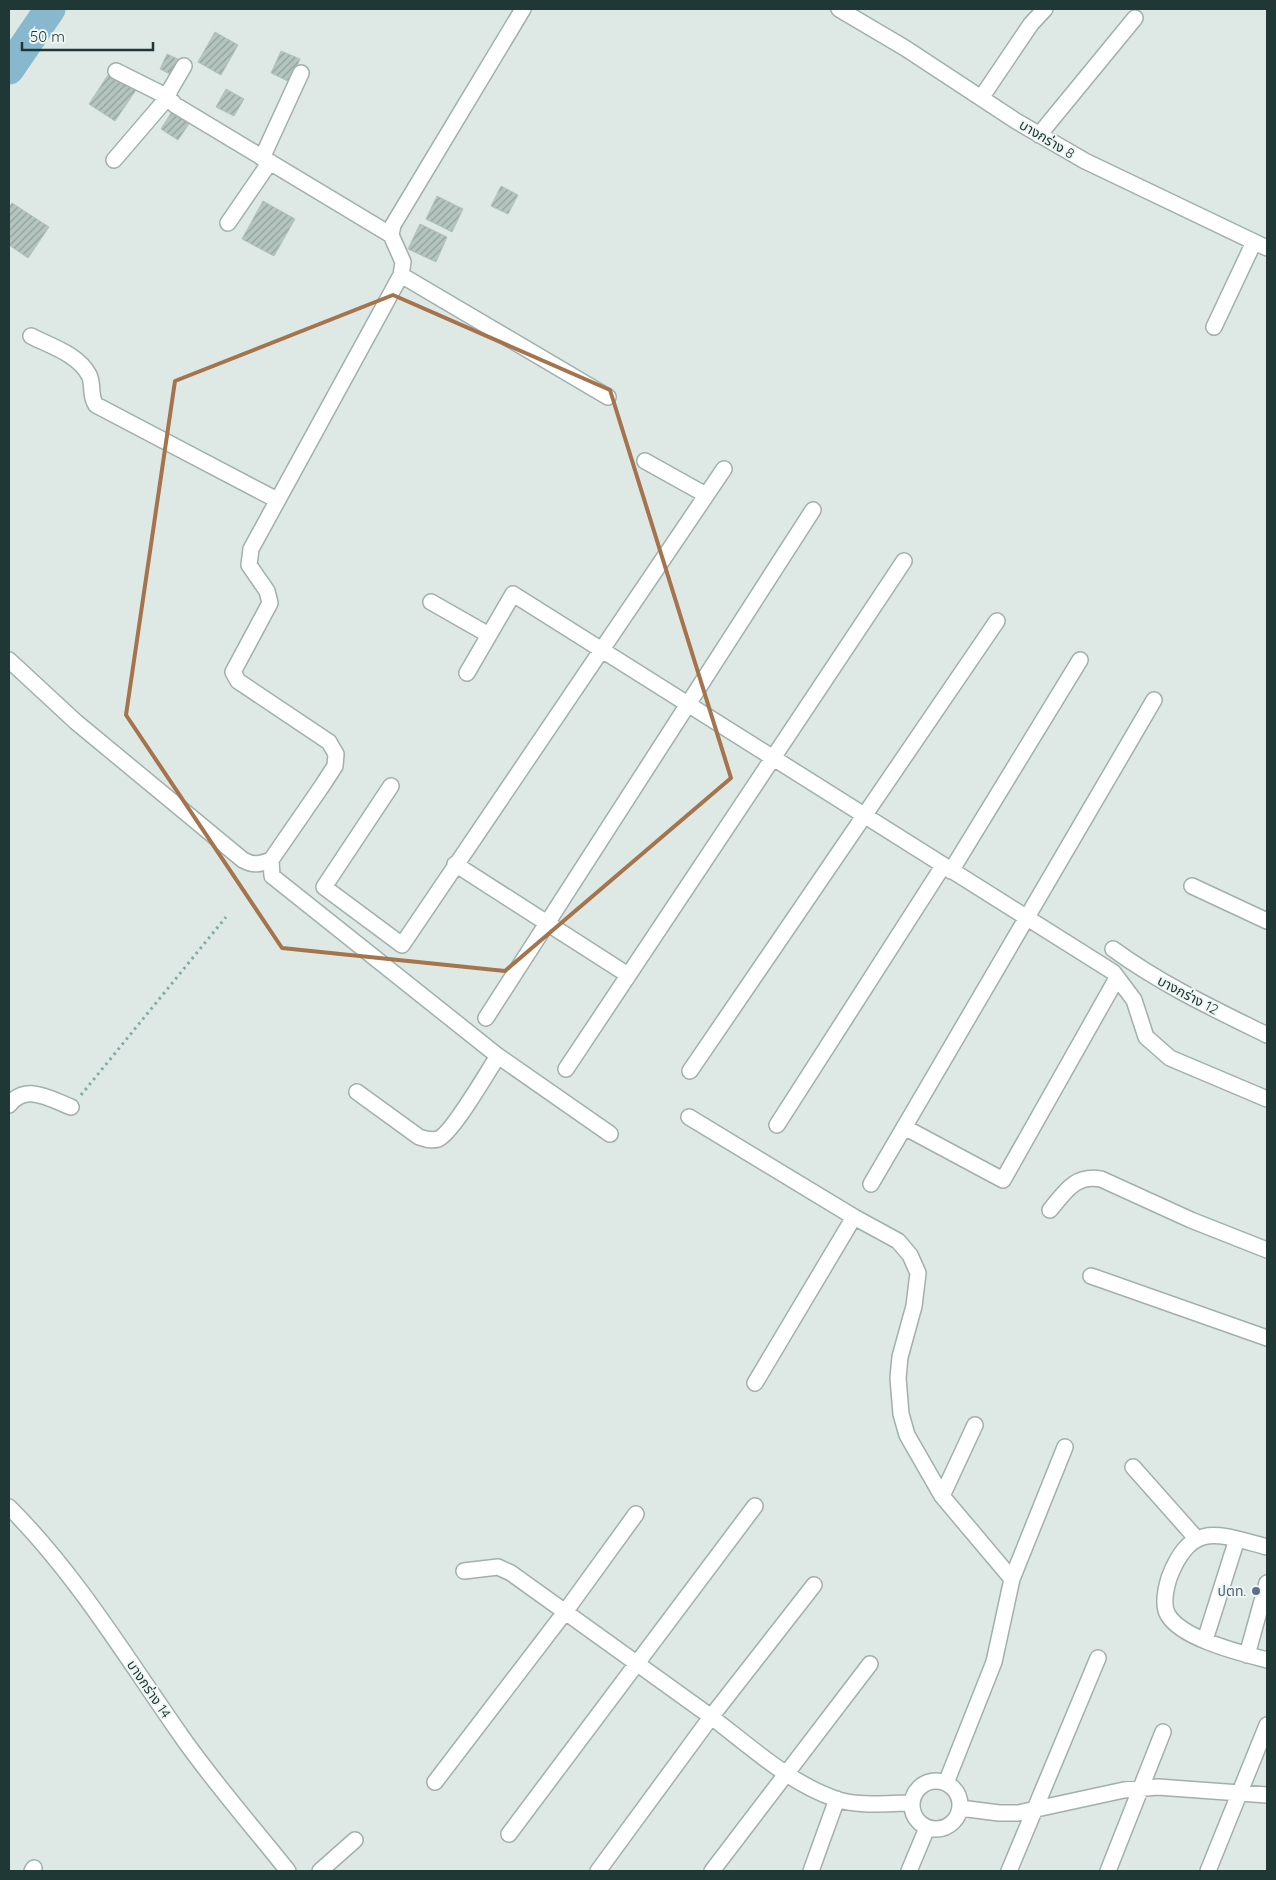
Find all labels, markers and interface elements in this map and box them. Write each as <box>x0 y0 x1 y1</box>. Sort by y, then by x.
scale bar <box>22 20 154 52</box>
text: 50 m <box>30 27 65 46</box>
street label: บางกร่าง 8 <box>1016 115 1078 163</box>
street label: บางกร่าง 12 <box>1154 971 1222 1019</box>
place label: ปตท. <box>1218 1582 1246 1600</box>
marker: ปตท. <box>1250 1585 1262 1597</box>
street label: บางกร่าง 14 <box>123 1656 175 1722</box>

